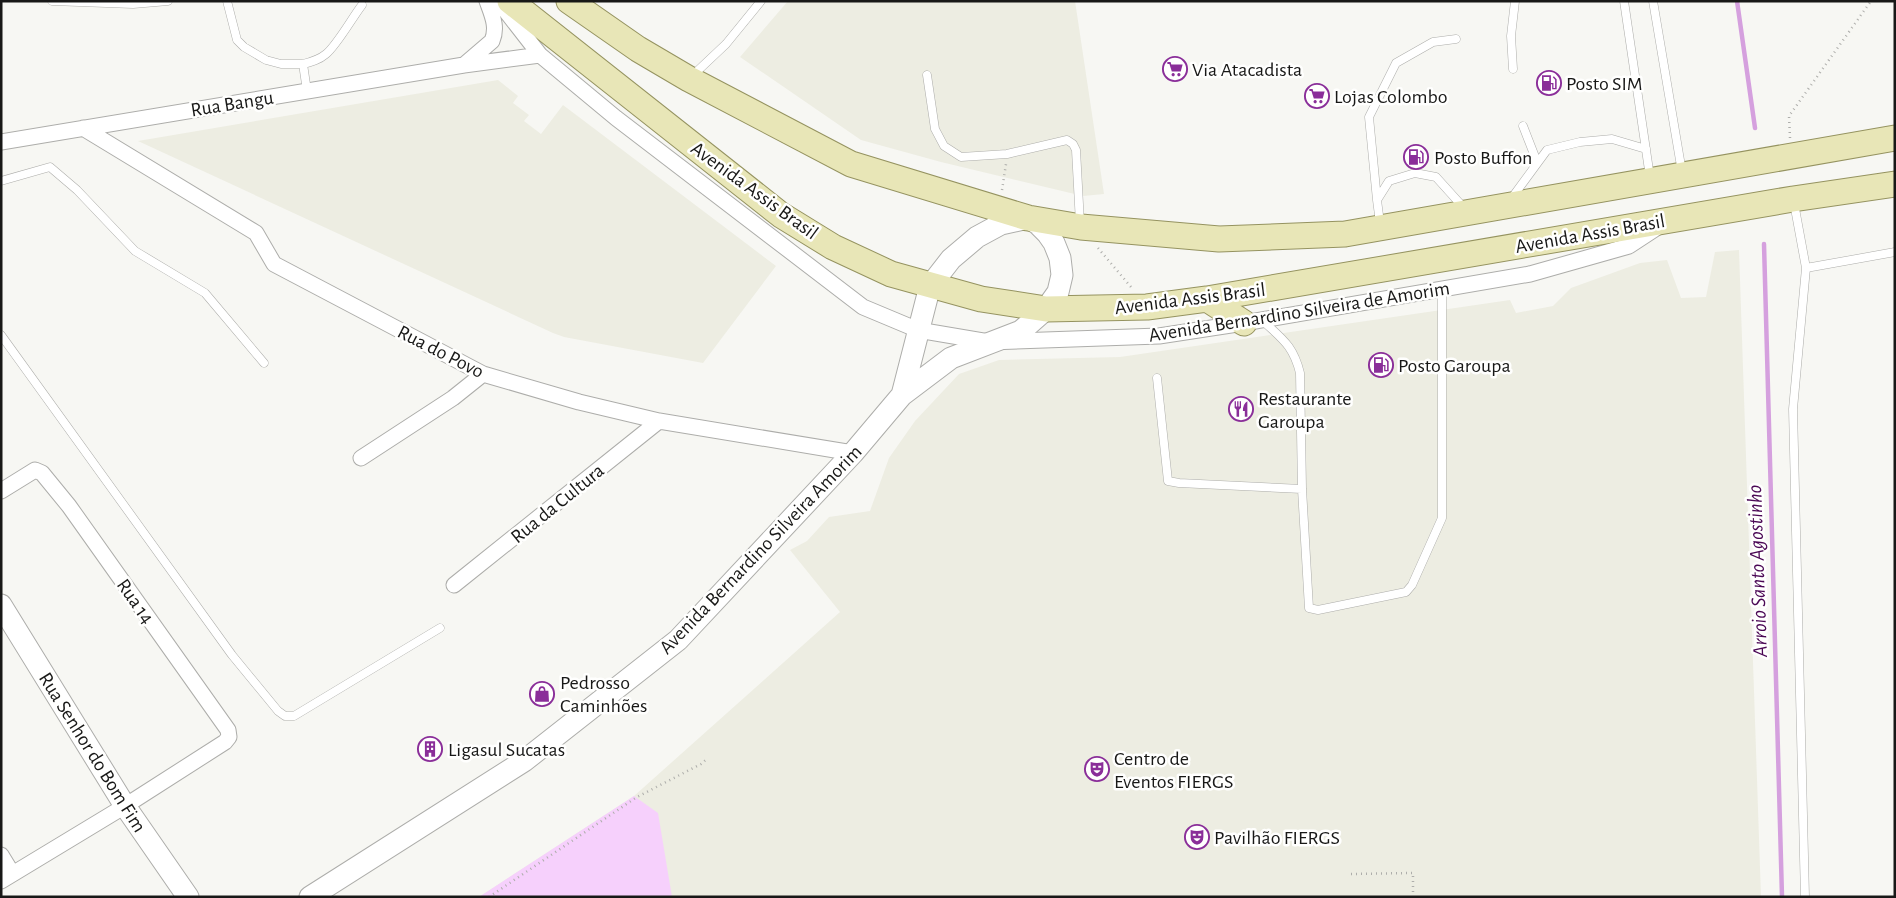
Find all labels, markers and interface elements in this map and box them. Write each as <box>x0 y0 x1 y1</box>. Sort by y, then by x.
supermarket icon: Via Atacadista <box>1162 56 1188 82</box>
place label: Via Atacadista <box>1192 60 1302 80</box>
fuel station icon: Posto SIM <box>1536 70 1562 96</box>
place label: Posto SIM <box>1566 74 1643 94</box>
supermarket icon: Lojas Colombo <box>1304 83 1330 109</box>
place label: Lojas Colombo <box>1334 87 1448 107</box>
street label: Rua Bangu <box>189 88 275 120</box>
street label: Avenida Assis Brasil <box>687 138 822 244</box>
fuel station icon: Posto Buffon <box>1403 144 1429 170</box>
place label: Posto Buffon <box>1434 148 1532 168</box>
street label: Avenida Assis Brasil <box>1514 211 1667 257</box>
street label: Avenida Bernardino Silveira de Amorim <box>1147 278 1451 346</box>
street label: Avenida Assis Brasil <box>1114 280 1267 318</box>
street label: Rua do Povo <box>394 322 487 382</box>
fuel station icon: Posto Garoupa <box>1368 352 1394 378</box>
place label: Posto Garoupa <box>1398 356 1511 376</box>
place label: Restaurante Garoupa <box>1258 389 1352 432</box>
restaurant icon: Restaurante Garoupa <box>1228 396 1254 422</box>
street label: Avenida Bernardino Silveira Amorim <box>656 441 866 658</box>
street label: Rua da Cultura <box>507 460 608 547</box>
water label: Arroio Santo Agostinho <box>1744 484 1771 658</box>
street label: Rua 14 <box>113 575 158 628</box>
street label: Rua Senhor do Bom Fim <box>35 669 149 836</box>
place label: Pedrosso Caminhões <box>560 673 647 716</box>
shop icon: Pedrosso Caminhões <box>529 681 555 707</box>
building icon: Ligasul Sucatas <box>417 736 443 762</box>
place label: Ligasul Sucatas <box>448 740 565 760</box>
place label: Centro de Eventos FIERGS <box>1114 749 1233 792</box>
theatre icon: Centro de Eventos FIERGS <box>1084 756 1110 782</box>
theatre icon: Pavilhão FIERGS <box>1184 824 1210 850</box>
place label: Pavilhão FIERGS <box>1214 828 1340 848</box>

